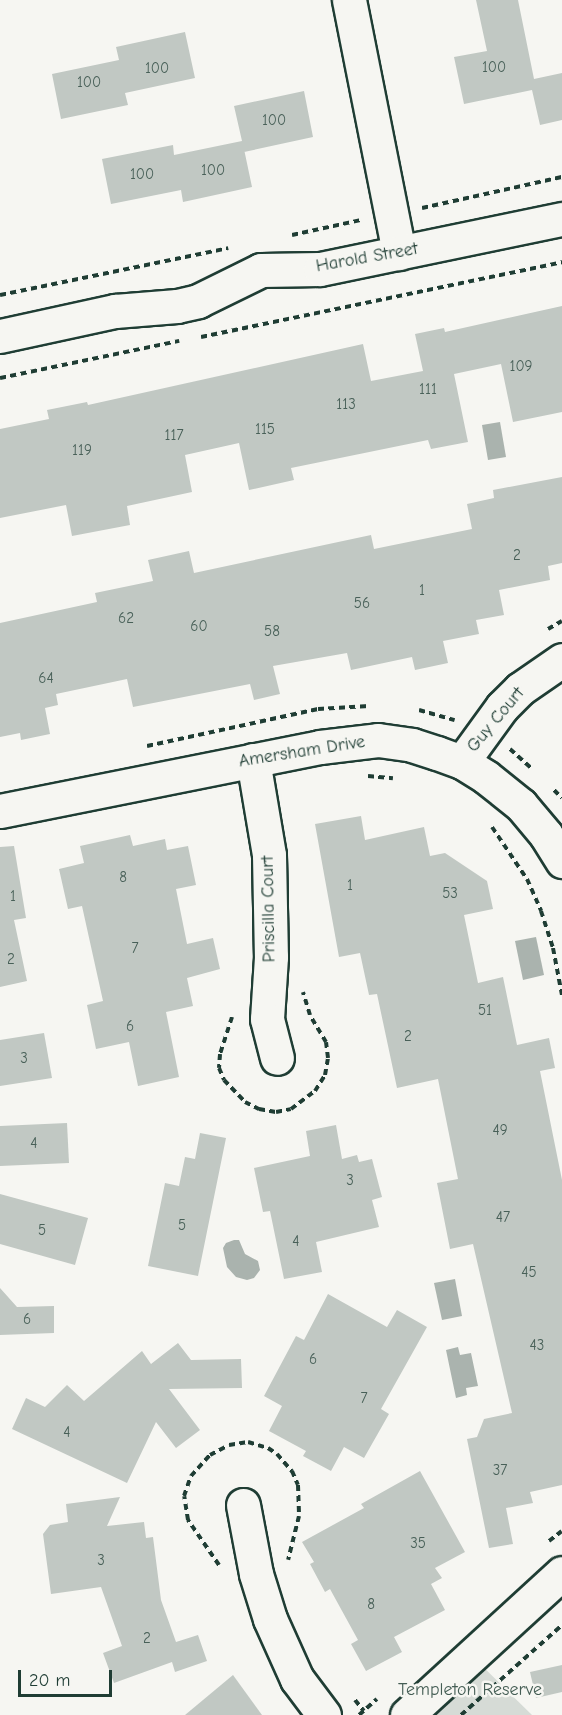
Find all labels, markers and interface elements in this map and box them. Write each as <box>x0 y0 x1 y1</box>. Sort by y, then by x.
house number: 100 <box>482 59 506 77</box>
house number: 100 <box>145 60 169 78</box>
house number: 100 <box>77 74 101 92</box>
house number: 100 <box>262 112 286 130</box>
house number: 100 <box>201 162 225 180</box>
house number: 100 <box>130 166 154 184</box>
street label: Harold Street <box>314 238 420 278</box>
house number: 109 <box>509 358 533 376</box>
house number: 111 <box>419 381 437 399</box>
house number: 113 <box>336 396 356 414</box>
house number: 115 <box>255 421 275 439</box>
house number: 117 <box>165 427 183 445</box>
house number: 119 <box>72 442 92 460</box>
house number: 2 <box>513 547 521 565</box>
house number: 1 <box>419 582 425 600</box>
house number: 56 <box>354 595 370 613</box>
house number: 62 <box>118 610 134 628</box>
house number: 60 <box>190 618 208 636</box>
house number: 58 <box>264 623 280 641</box>
house number: 64 <box>38 670 54 688</box>
street label: Guy Court <box>463 683 529 757</box>
street label: Amersham Drive <box>237 731 367 773</box>
street label: Priscilla Court <box>257 855 281 963</box>
house number: 8 <box>119 869 127 887</box>
house number: 1 <box>347 877 353 895</box>
house number: 53 <box>442 885 458 903</box>
house number: 1 <box>10 888 16 906</box>
house number: 7 <box>131 940 139 958</box>
house number: 2 <box>7 951 15 969</box>
house number: 51 <box>478 1002 492 1020</box>
house number: 6 <box>126 1018 134 1036</box>
house number: 2 <box>404 1028 412 1046</box>
house number: 3 <box>20 1050 28 1068</box>
house number: 49 <box>492 1122 508 1140</box>
house number: 4 <box>30 1135 38 1153</box>
house number: 3 <box>346 1172 354 1190</box>
house number: 47 <box>496 1209 510 1227</box>
house number: 5 <box>178 1217 186 1235</box>
house number: 5 <box>38 1222 46 1240</box>
house number: 4 <box>292 1233 300 1251</box>
house number: 45 <box>521 1264 537 1282</box>
house number: 6 <box>23 1311 31 1329</box>
house number: 43 <box>530 1337 544 1355</box>
house number: 6 <box>309 1351 317 1369</box>
house number: 7 <box>360 1390 368 1408</box>
house number: 4 <box>63 1424 71 1442</box>
house number: 37 <box>493 1462 507 1480</box>
house number: 35 <box>410 1535 426 1553</box>
house number: 3 <box>97 1552 105 1570</box>
house number: 8 <box>367 1596 375 1614</box>
house number: 2 <box>143 1630 151 1648</box>
scale bar <box>21 1658 116 1696</box>
text: 20 m <box>29 1670 70 1691</box>
park label: Templeton Reserve <box>398 1679 542 1701</box>

